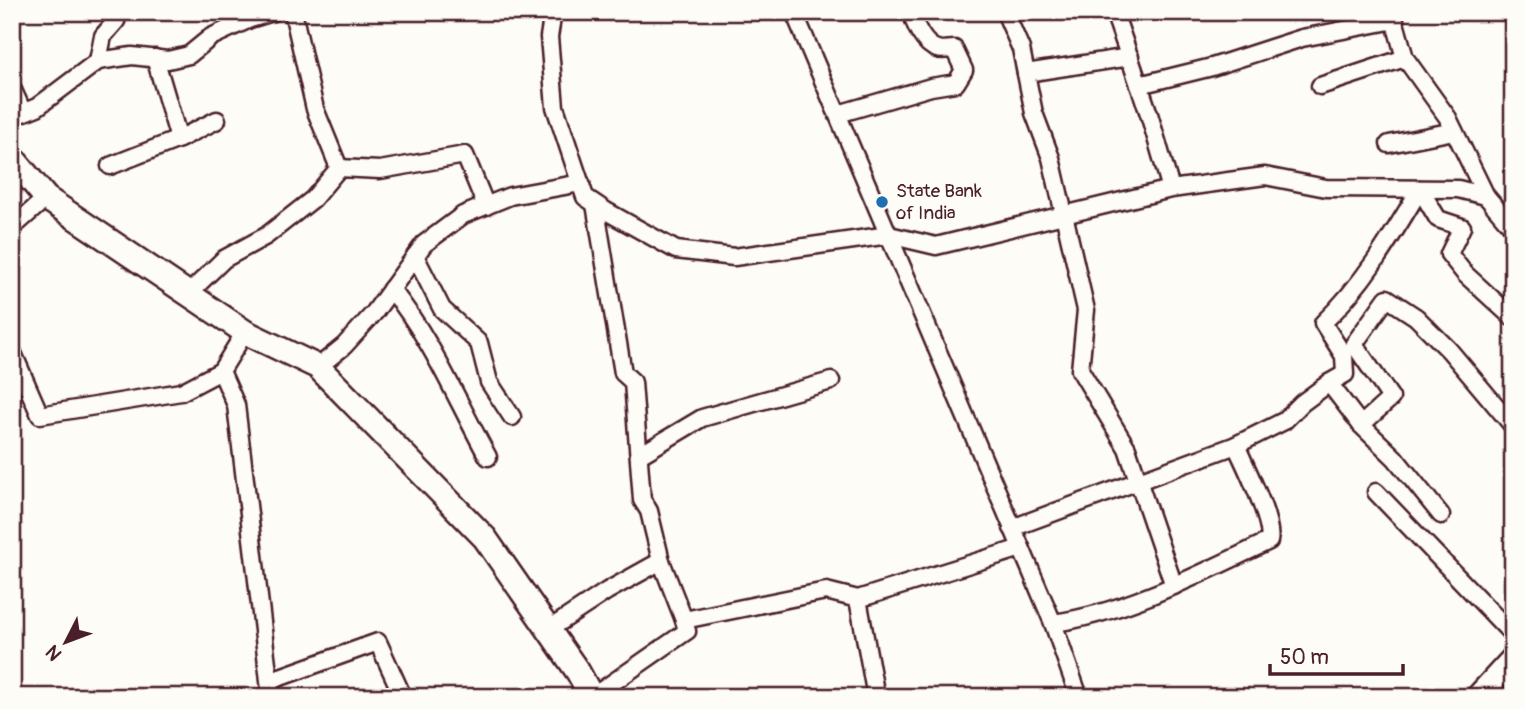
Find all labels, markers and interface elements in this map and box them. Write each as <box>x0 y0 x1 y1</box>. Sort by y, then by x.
place label: State Bank of India <box>896 179 982 225</box>
marker: State Bank of India <box>874 194 890 210</box>
north arrow <box>32 608 102 678</box>
scale bar <box>1270 632 1402 676</box>
text: N <box>41 640 67 666</box>
text: 50 m <box>1280 644 1329 671</box>

